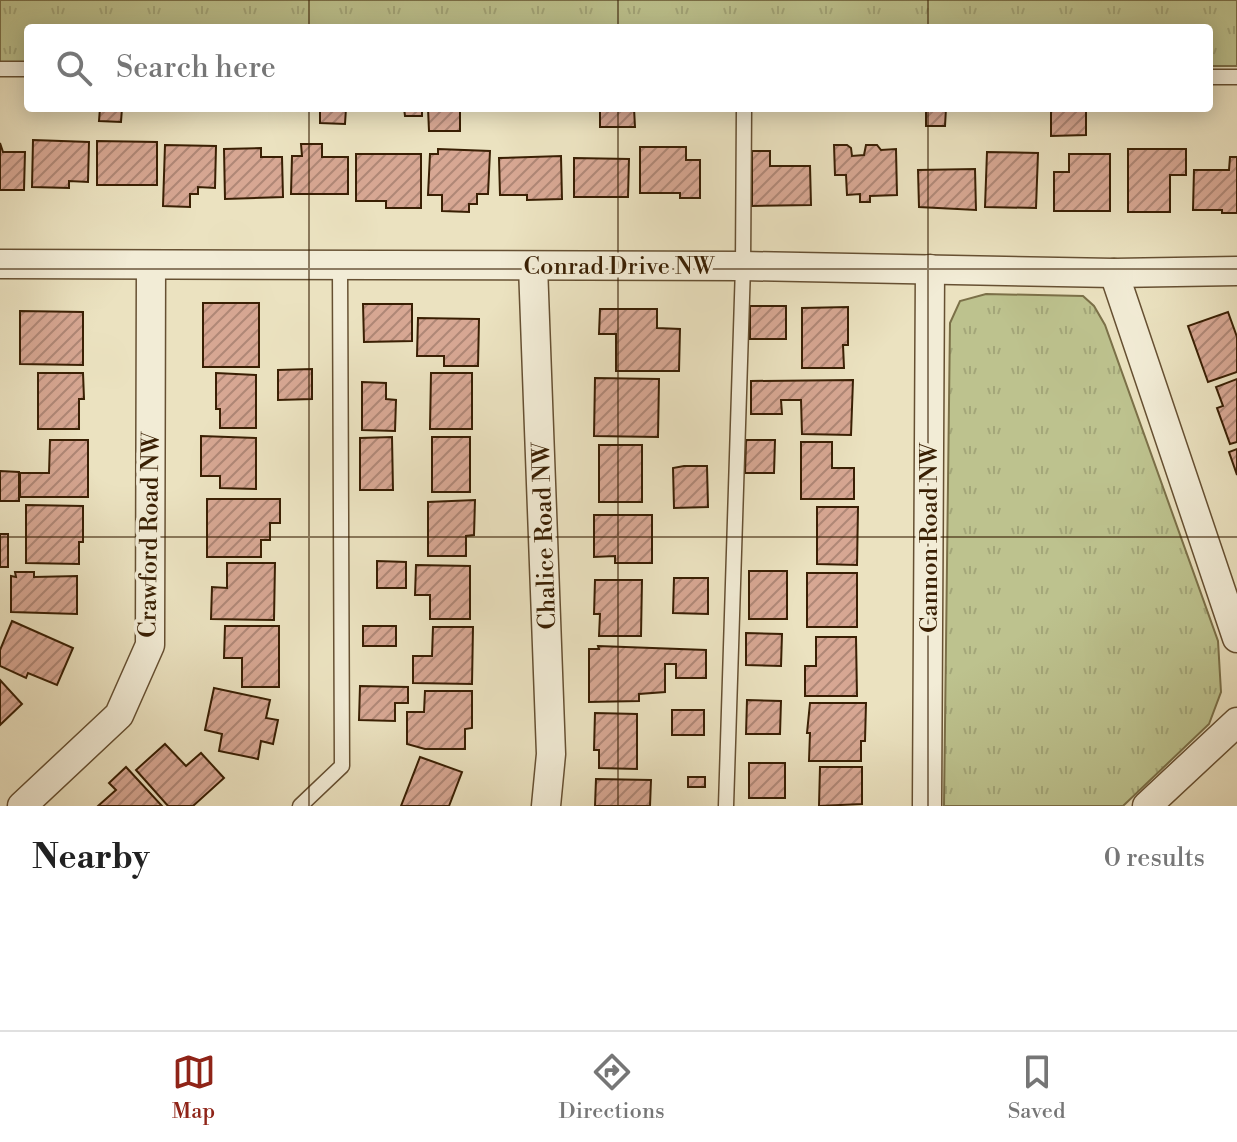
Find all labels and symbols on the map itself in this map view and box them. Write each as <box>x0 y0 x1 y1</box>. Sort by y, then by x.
street label: Conrad Drive NW <box>524 252 716 282</box>
street label: Crawford Road NW <box>133 431 167 638</box>
street label: Chalice Road NW <box>527 441 563 630</box>
street label: Cannon Road NW <box>915 442 945 633</box>

